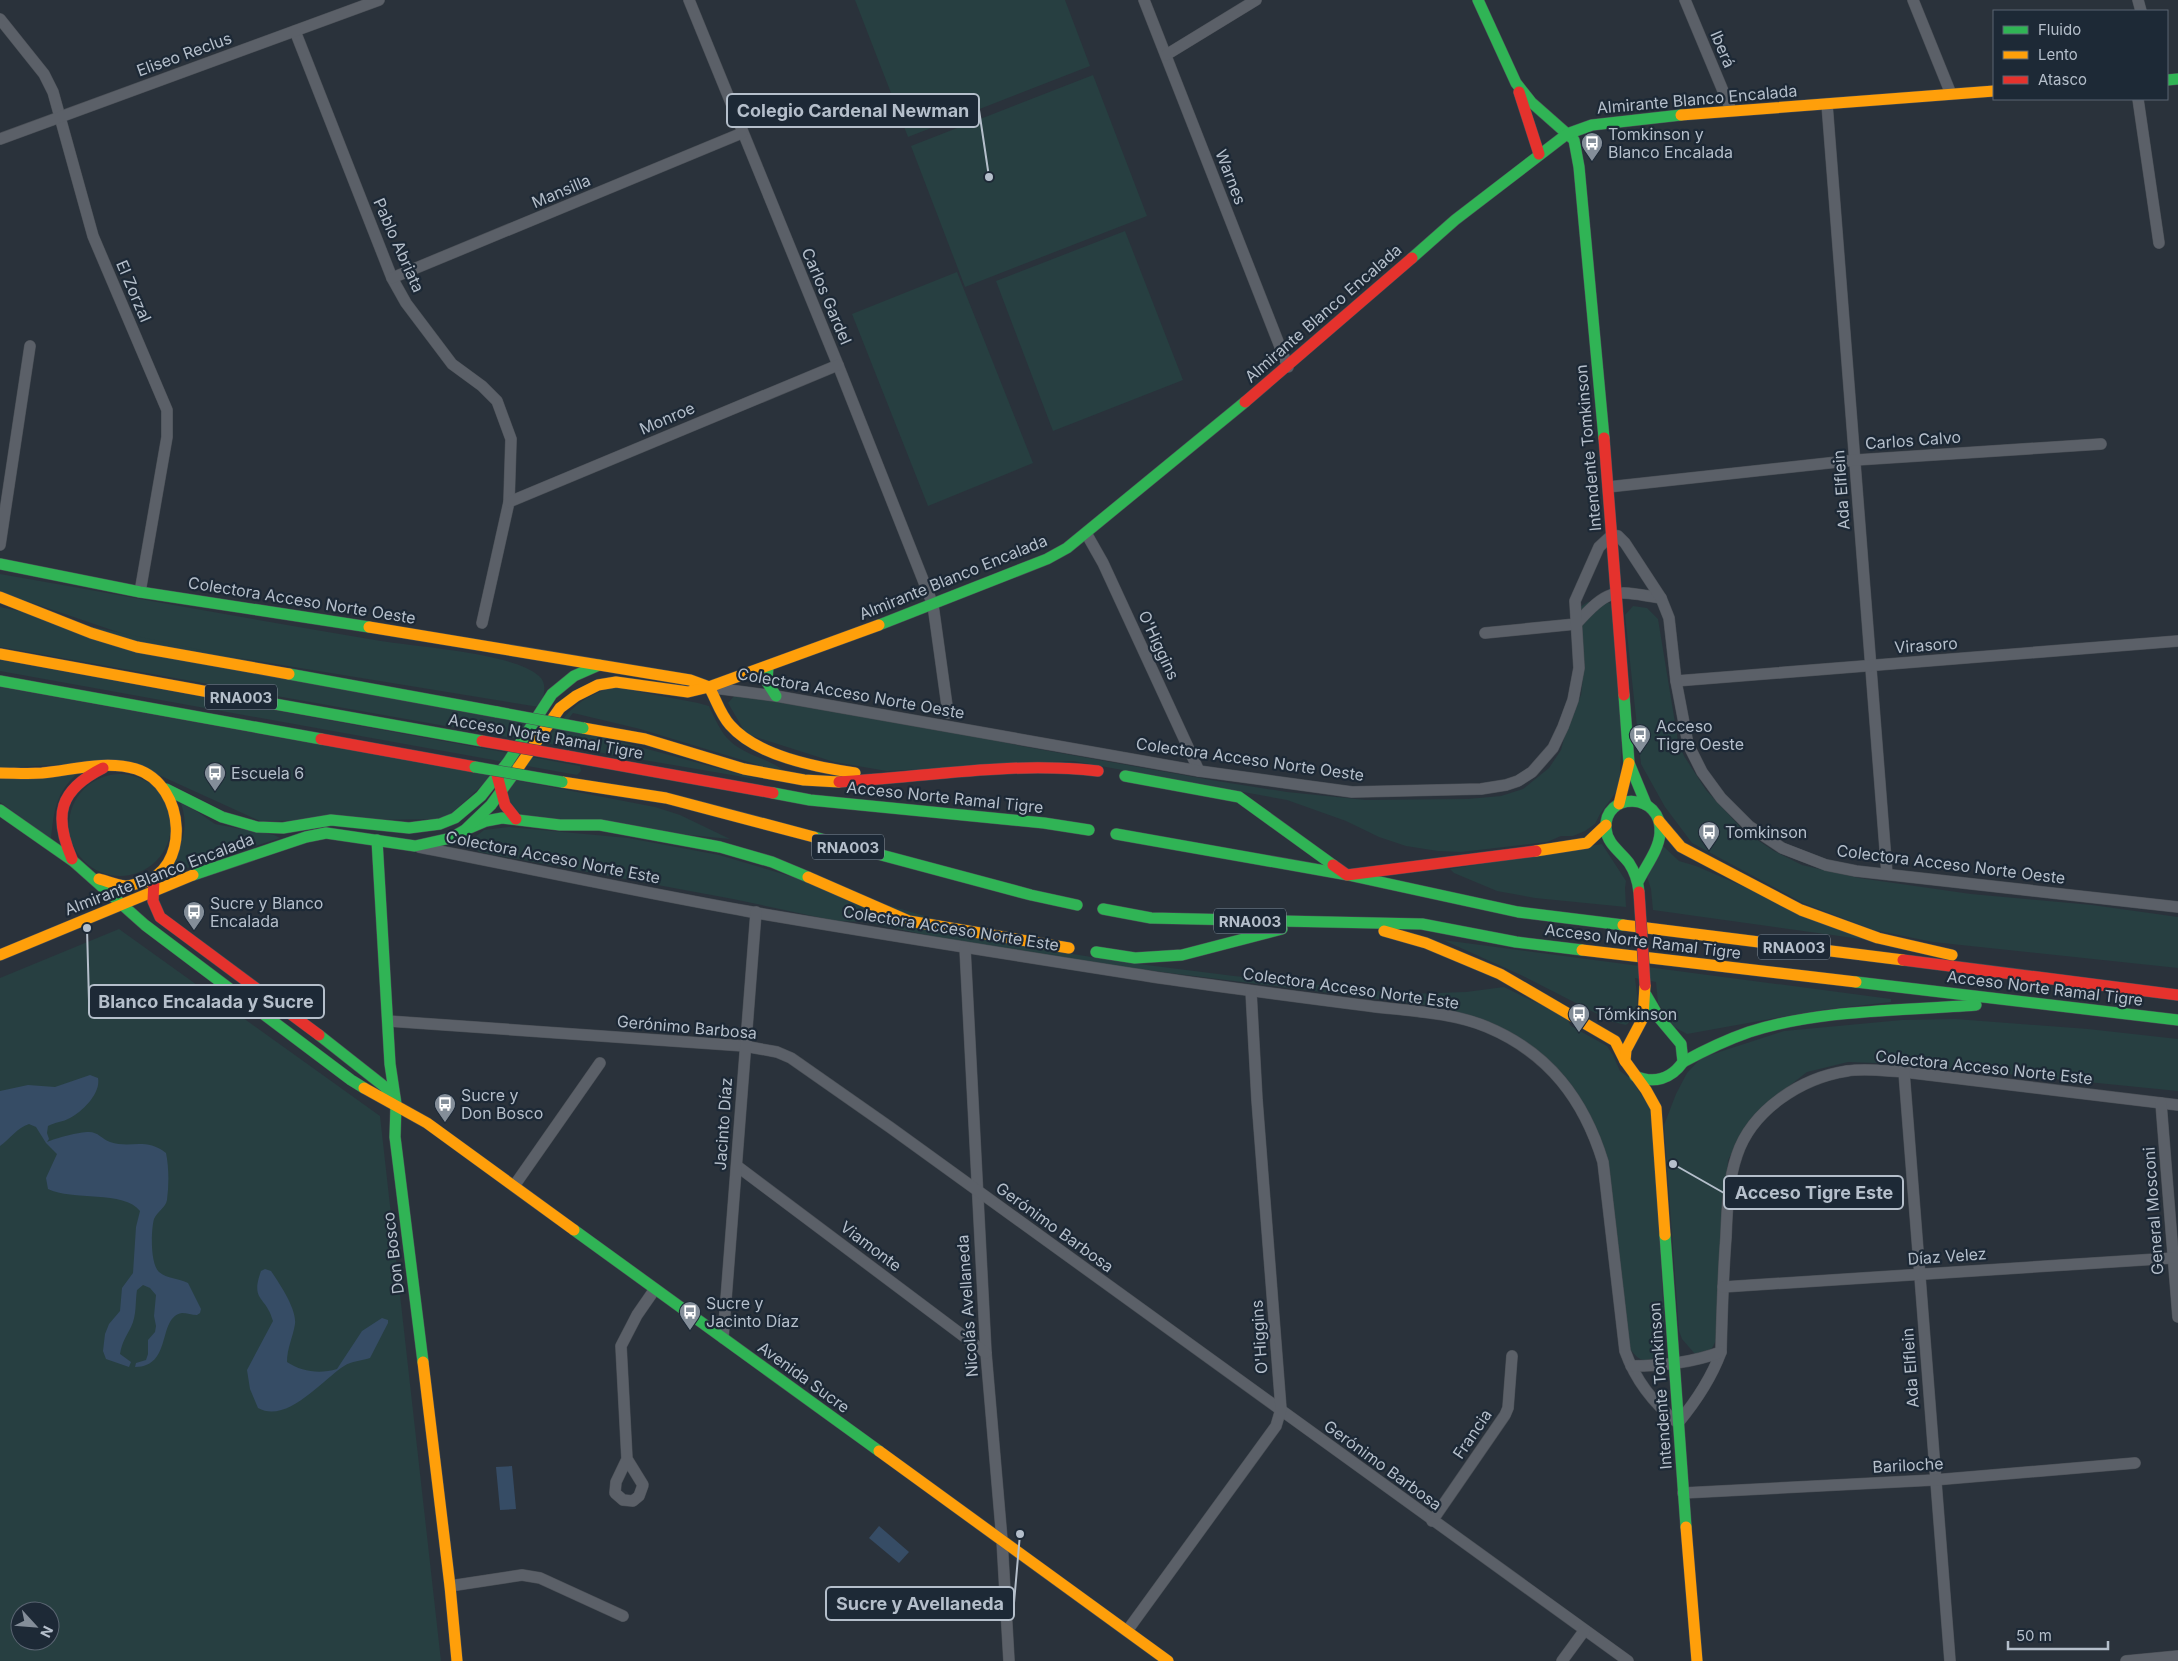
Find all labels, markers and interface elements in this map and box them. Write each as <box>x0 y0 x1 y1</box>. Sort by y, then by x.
legend <box>1993 10 2168 100</box>
text: Fluido <box>2038 20 2081 39</box>
street label: Iberá <box>1706 27 1740 71</box>
street label: Eliseo Reclus <box>134 28 234 80</box>
text: Lento <box>2038 45 2078 64</box>
text: Atasco <box>2038 70 2087 89</box>
street label: Almirante Blanco Encalada <box>1596 80 1798 118</box>
callout: Colegio Cardenal Newman <box>727 94 979 127</box>
text: Colegio Cardenal Newman <box>737 100 969 121</box>
place label: Tomkinson y Blanco Encalada <box>1608 124 1733 162</box>
bus stop icon: Tomkinson y Blanco Encalada <box>1580 131 1604 162</box>
street label: Warnes <box>1211 147 1251 207</box>
street label: Mansilla <box>529 170 593 212</box>
street label: Pablo Abriata <box>369 195 429 295</box>
street label: Almirante Blanco Encalada <box>1241 239 1405 387</box>
street label: Carlos Gardel <box>798 245 856 347</box>
street label: El Zorzal <box>112 257 156 325</box>
street label: Intendente Tomkinson <box>1571 364 1605 532</box>
street label: Monroe <box>636 397 698 439</box>
street label: Carlos Calvo <box>1864 427 1962 453</box>
street label: Ada Elflein <box>1828 449 1854 531</box>
street label: Almirante Blanco Encalada <box>856 530 1050 624</box>
street label: Colectora Acceso Norte Oeste <box>187 572 417 628</box>
street label: O'Higgins <box>1134 607 1184 683</box>
street label: Virasoro <box>1894 633 1958 657</box>
street label: Colectora Acceso Norte Oeste <box>736 663 966 723</box>
road number: RNA003 <box>205 684 277 710</box>
street label: Acceso Norte Ramal Tigre <box>447 709 645 763</box>
place label: Acceso Tigre Oeste <box>1656 716 1744 754</box>
bus stop icon: Acceso Tigre Oeste <box>1628 723 1652 754</box>
street label: Colectora Acceso Norte Oeste <box>1135 733 1365 785</box>
bus stop icon: Escuela 6 <box>203 761 227 792</box>
place label: Escuela 6 <box>231 763 304 783</box>
street label: Acceso Norte Ramal Tigre <box>846 777 1044 817</box>
bus stop icon: Tomkinson <box>1697 820 1721 851</box>
place label: Tomkinson <box>1725 822 1807 842</box>
street label: Colectora Acceso Norte Este <box>444 826 662 888</box>
street label: Almirante Blanco Encalada <box>62 829 256 919</box>
road number: RNA003 <box>812 834 884 860</box>
street label: Colectora Acceso Norte Oeste <box>1836 840 2066 888</box>
place label: Sucre y Blanco Encalada <box>210 893 323 931</box>
bus stop icon: Sucre y Blanco Encalada <box>182 900 206 931</box>
street label: Colectora Acceso Norte Este <box>842 901 1060 955</box>
road number: RNA003 <box>1214 908 1286 934</box>
street label: Acceso Norte Ramal Tigre <box>1544 919 1742 963</box>
road number: RNA003 <box>1758 934 1830 960</box>
street label: Colectora Acceso Norte Este <box>1242 963 1460 1013</box>
street label: Acceso Norte Ramal Tigre <box>1946 966 2144 1010</box>
callout: Blanco Encalada y Sucre <box>89 985 324 1018</box>
text: Blanco Encalada y Sucre <box>98 991 314 1012</box>
bus stop icon: Tómkinson <box>1567 1002 1591 1033</box>
place label: Tómkinson <box>1595 1004 1677 1024</box>
street label: Gerónimo Barbosa <box>616 1011 758 1043</box>
street label: Colectora Acceso Norte Este <box>1874 1046 2094 1088</box>
street label: Jacinto Díaz <box>710 1077 736 1171</box>
place label: Sucre y Don Bosco <box>461 1085 543 1123</box>
bus stop icon: Sucre y Don Bosco <box>433 1092 457 1123</box>
street label: General Mosconi <box>2139 1146 2167 1276</box>
callout: Acceso Tigre Este <box>1724 1176 1903 1209</box>
street label: Gerónimo Barbosa <box>992 1178 1118 1276</box>
text: Acceso Tigre Este <box>1735 1182 1894 1203</box>
street label: Don Bosco <box>378 1211 408 1295</box>
street label: Viamonte <box>836 1217 906 1275</box>
street label: Nicolás Avellaneda <box>952 1234 982 1378</box>
street label: Díaz Velez <box>1907 1243 1987 1269</box>
place label: Sucre y Jacinto Díaz <box>706 1293 799 1331</box>
street label: O'Higgins <box>1246 1299 1272 1375</box>
bus stop icon: Sucre y Jacinto Díaz <box>678 1300 702 1331</box>
street label: Intendente Tomkinson <box>1644 1302 1676 1470</box>
street label: Ada Elflein <box>1897 1327 1923 1409</box>
street label: Avenida Sucre <box>754 1337 854 1417</box>
street label: Francia <box>1448 1405 1496 1463</box>
street label: Gerónimo Barbosa <box>1320 1416 1446 1514</box>
street label: Bariloche <box>1872 1453 1944 1477</box>
callout: Sucre y Avellaneda <box>826 1587 1014 1620</box>
text: Sucre y Avellaneda <box>836 1593 1004 1614</box>
north arrow <box>10 1601 60 1651</box>
scale bar <box>2008 1618 2108 1650</box>
text: N <box>37 1623 57 1640</box>
text: 50 m <box>2016 1626 2052 1645</box>

